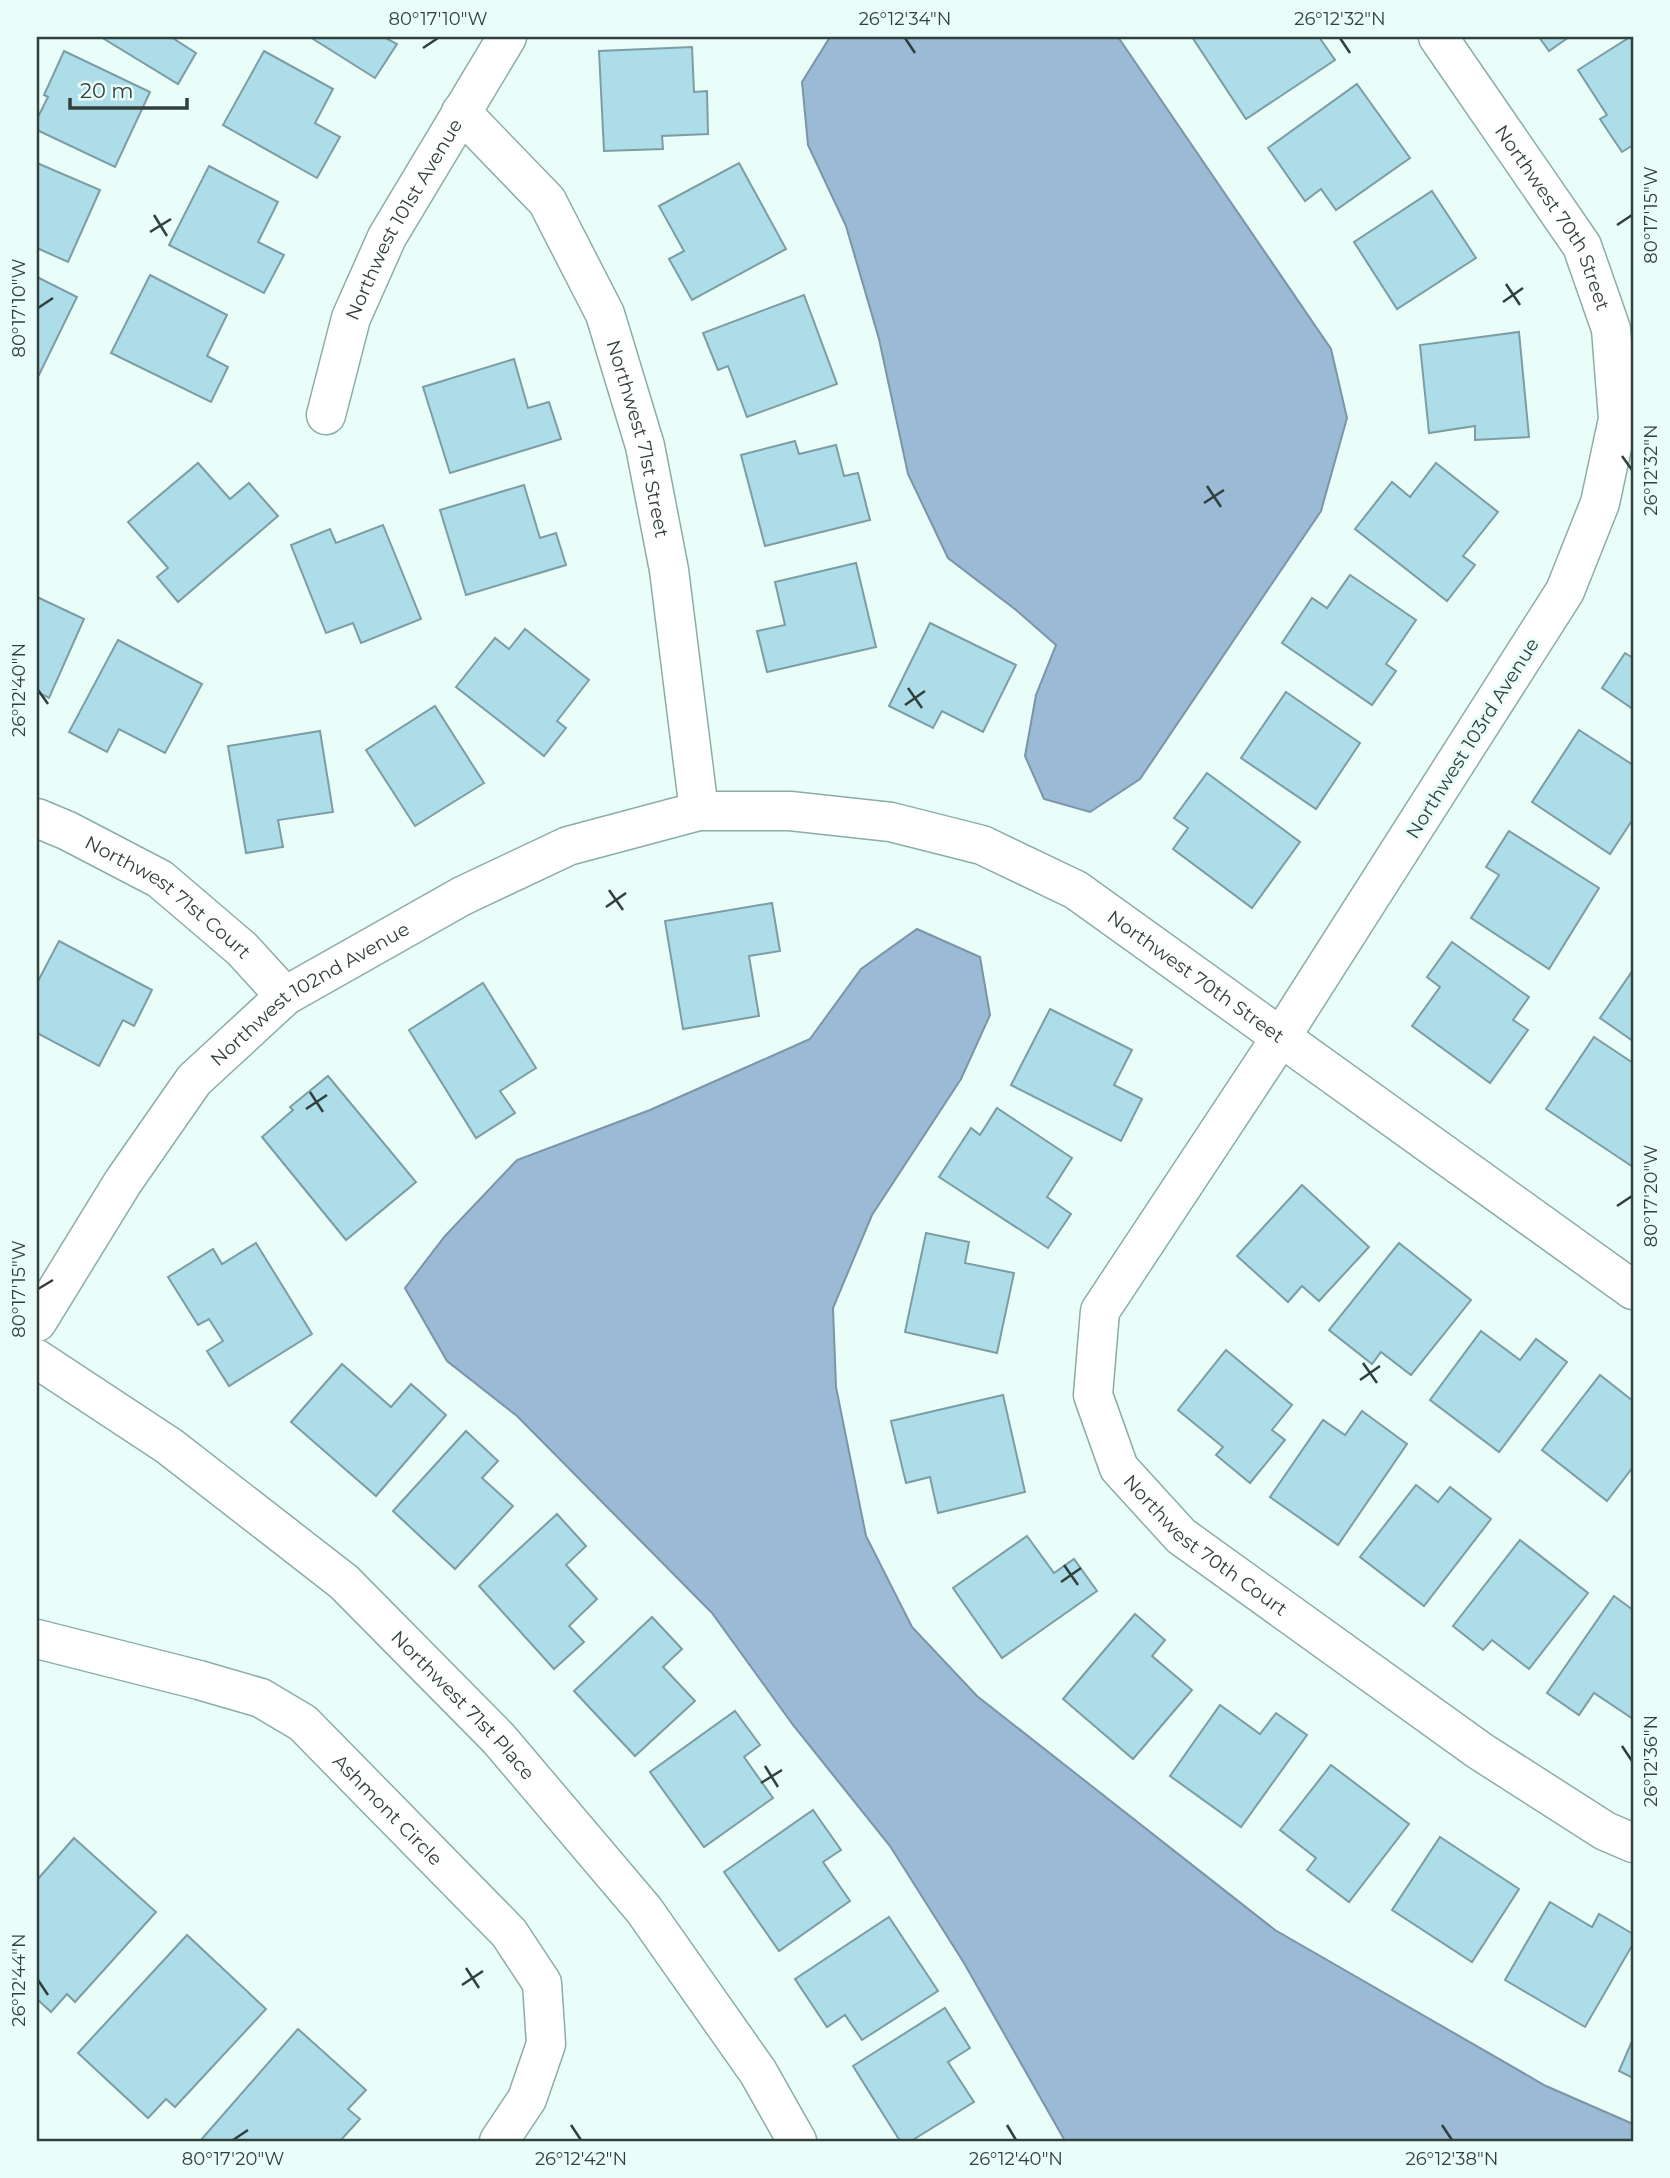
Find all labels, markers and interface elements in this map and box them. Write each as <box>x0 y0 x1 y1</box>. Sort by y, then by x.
text: 80°17'10"W <box>388 8 488 30</box>
text: 26°12'34"N <box>859 8 951 30</box>
text: 26°12'32"N <box>1294 8 1386 30</box>
scale bar <box>70 66 187 110</box>
text: 20 m <box>80 78 134 103</box>
street label: Northwest 101st Avenue <box>341 115 467 324</box>
street label: Northwest 70th Street <box>1490 120 1615 314</box>
text: 80°17'15"W <box>1640 166 1662 264</box>
text: 80°17'10"W <box>8 258 30 358</box>
street label: Northwest 71st Street <box>602 337 674 540</box>
text: 26°12'32"N <box>1640 424 1662 516</box>
street label: Northwest 103rd Avenue <box>1401 634 1544 843</box>
text: 26°12'40"N <box>8 643 30 737</box>
street label: Northwest 71st Court <box>81 831 256 963</box>
street label: Northwest 70th Street <box>1103 905 1289 1048</box>
street label: Northwest 102nd Avenue <box>206 917 413 1071</box>
text: 80°17'20"W <box>1640 1145 1662 1247</box>
text: 80°17'15"W <box>8 1240 30 1338</box>
street label: Northwest 70th Court <box>1119 1470 1292 1621</box>
street label: Northwest 71st Place <box>386 1626 539 1785</box>
text: 26°12'36"N <box>1640 1715 1662 1807</box>
street label: Ashmont Circle <box>328 1750 447 1870</box>
text: 26°12'44"N <box>8 1933 30 2027</box>
text: 80°17'20"W <box>182 2148 284 2170</box>
text: 26°12'42"N <box>535 2148 627 2170</box>
text: 26°12'40"N <box>969 2148 1063 2170</box>
text: 26°12'38"N <box>1406 2148 1498 2170</box>

